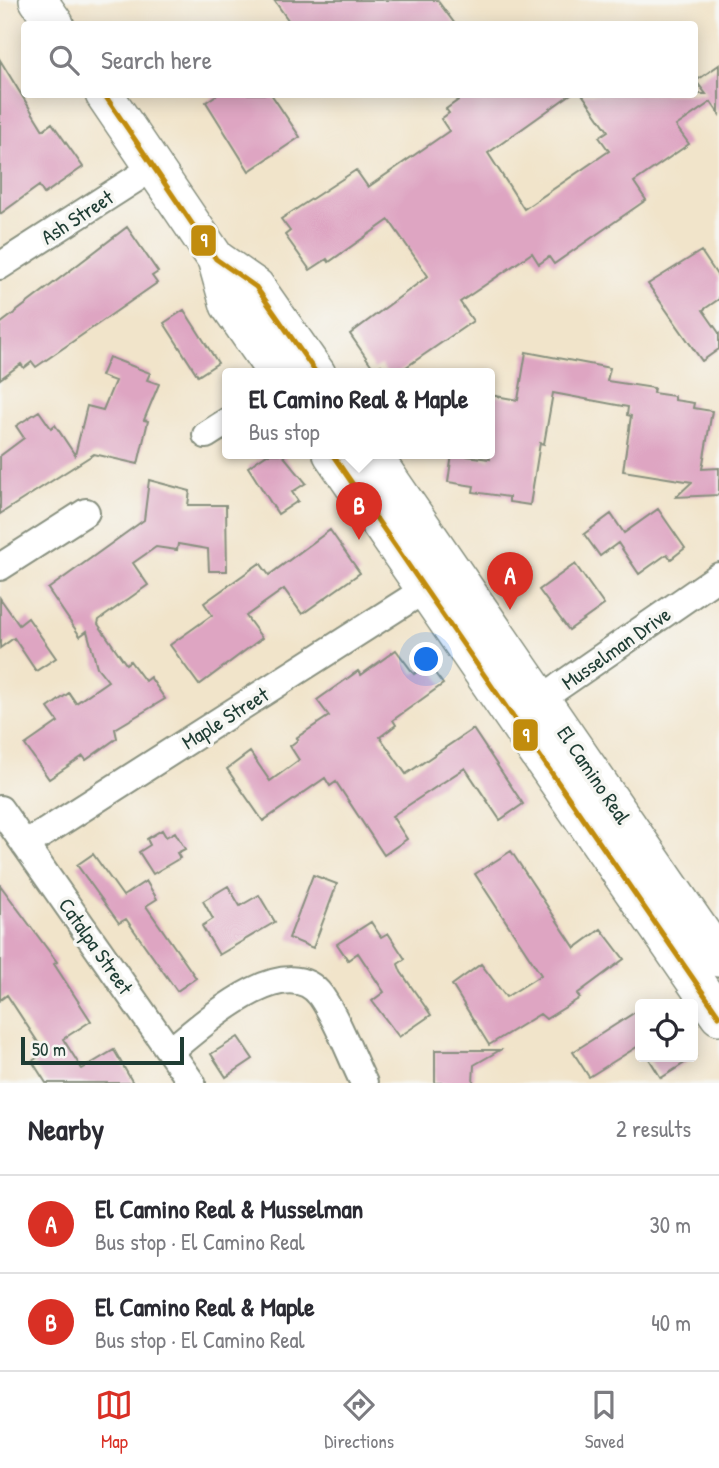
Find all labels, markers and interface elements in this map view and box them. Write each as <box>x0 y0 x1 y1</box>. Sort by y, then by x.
search box <box>21 21 698 98</box>
icon: search <box>45 41 83 79</box>
text: Search here <box>101 42 212 77</box>
street label: Ash Street <box>35 182 119 251</box>
line badge: 9 <box>190 224 217 257</box>
text: 9 <box>201 227 208 253</box>
popup <box>222 368 495 459</box>
text: El Camino Real & Maple <box>249 381 468 416</box>
text: Bus stop <box>249 416 320 447</box>
pin: B <box>336 482 382 540</box>
pin: A <box>487 552 533 610</box>
street label: Musselman Drive <box>556 600 676 696</box>
your location <box>409 642 443 676</box>
street label: Maple Street <box>176 679 275 756</box>
line badge: 9 <box>512 718 539 752</box>
street label: El Camino Real <box>550 720 638 830</box>
text: 9 <box>523 722 530 748</box>
street label: Catalpa Street <box>52 892 140 1001</box>
map controls <box>635 999 698 1062</box>
button: locate <box>635 999 698 1062</box>
scale bar <box>21 1034 184 1066</box>
text: 50 m <box>32 1036 66 1062</box>
text: Nearby <box>28 1109 104 1149</box>
text: 2 results <box>616 1113 691 1144</box>
text: El Camino Real & Musselman <box>95 1191 363 1226</box>
text: A <box>45 1209 57 1240</box>
text: 30 m <box>649 1209 691 1240</box>
text: Bus stop · El Camino Real <box>95 1226 305 1257</box>
text: El Camino Real & Maple <box>95 1289 315 1324</box>
text: B <box>45 1307 57 1338</box>
text: 40 m <box>651 1307 691 1338</box>
text: Bus stop · El Camino Real <box>95 1324 305 1355</box>
tab: Map <box>95 1386 133 1454</box>
tab: Directions <box>324 1386 394 1454</box>
tab: Saved <box>585 1386 624 1454</box>

